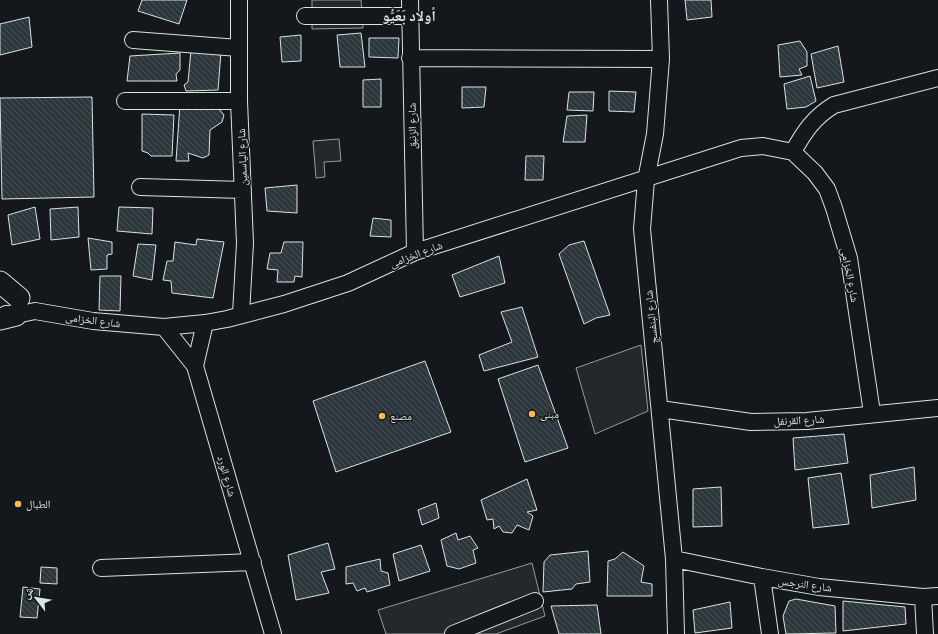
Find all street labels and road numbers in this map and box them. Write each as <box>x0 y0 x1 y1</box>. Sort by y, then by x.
street label: شارع الزنبق <box>405 103 419 149</box>
street label: شارع الياسمين <box>234 128 250 186</box>
street label: شارع الخزامى <box>388 238 444 270</box>
street label: شارع الخزامى <box>838 246 862 304</box>
street label: شارع البنفسج <box>641 290 661 344</box>
street label: شارع الخزامى <box>65 310 121 330</box>
street label: شارع القرنفل <box>773 412 825 428</box>
street label: شارع الورد <box>214 454 240 498</box>
street label: شارع النرجس <box>777 573 833 595</box>

